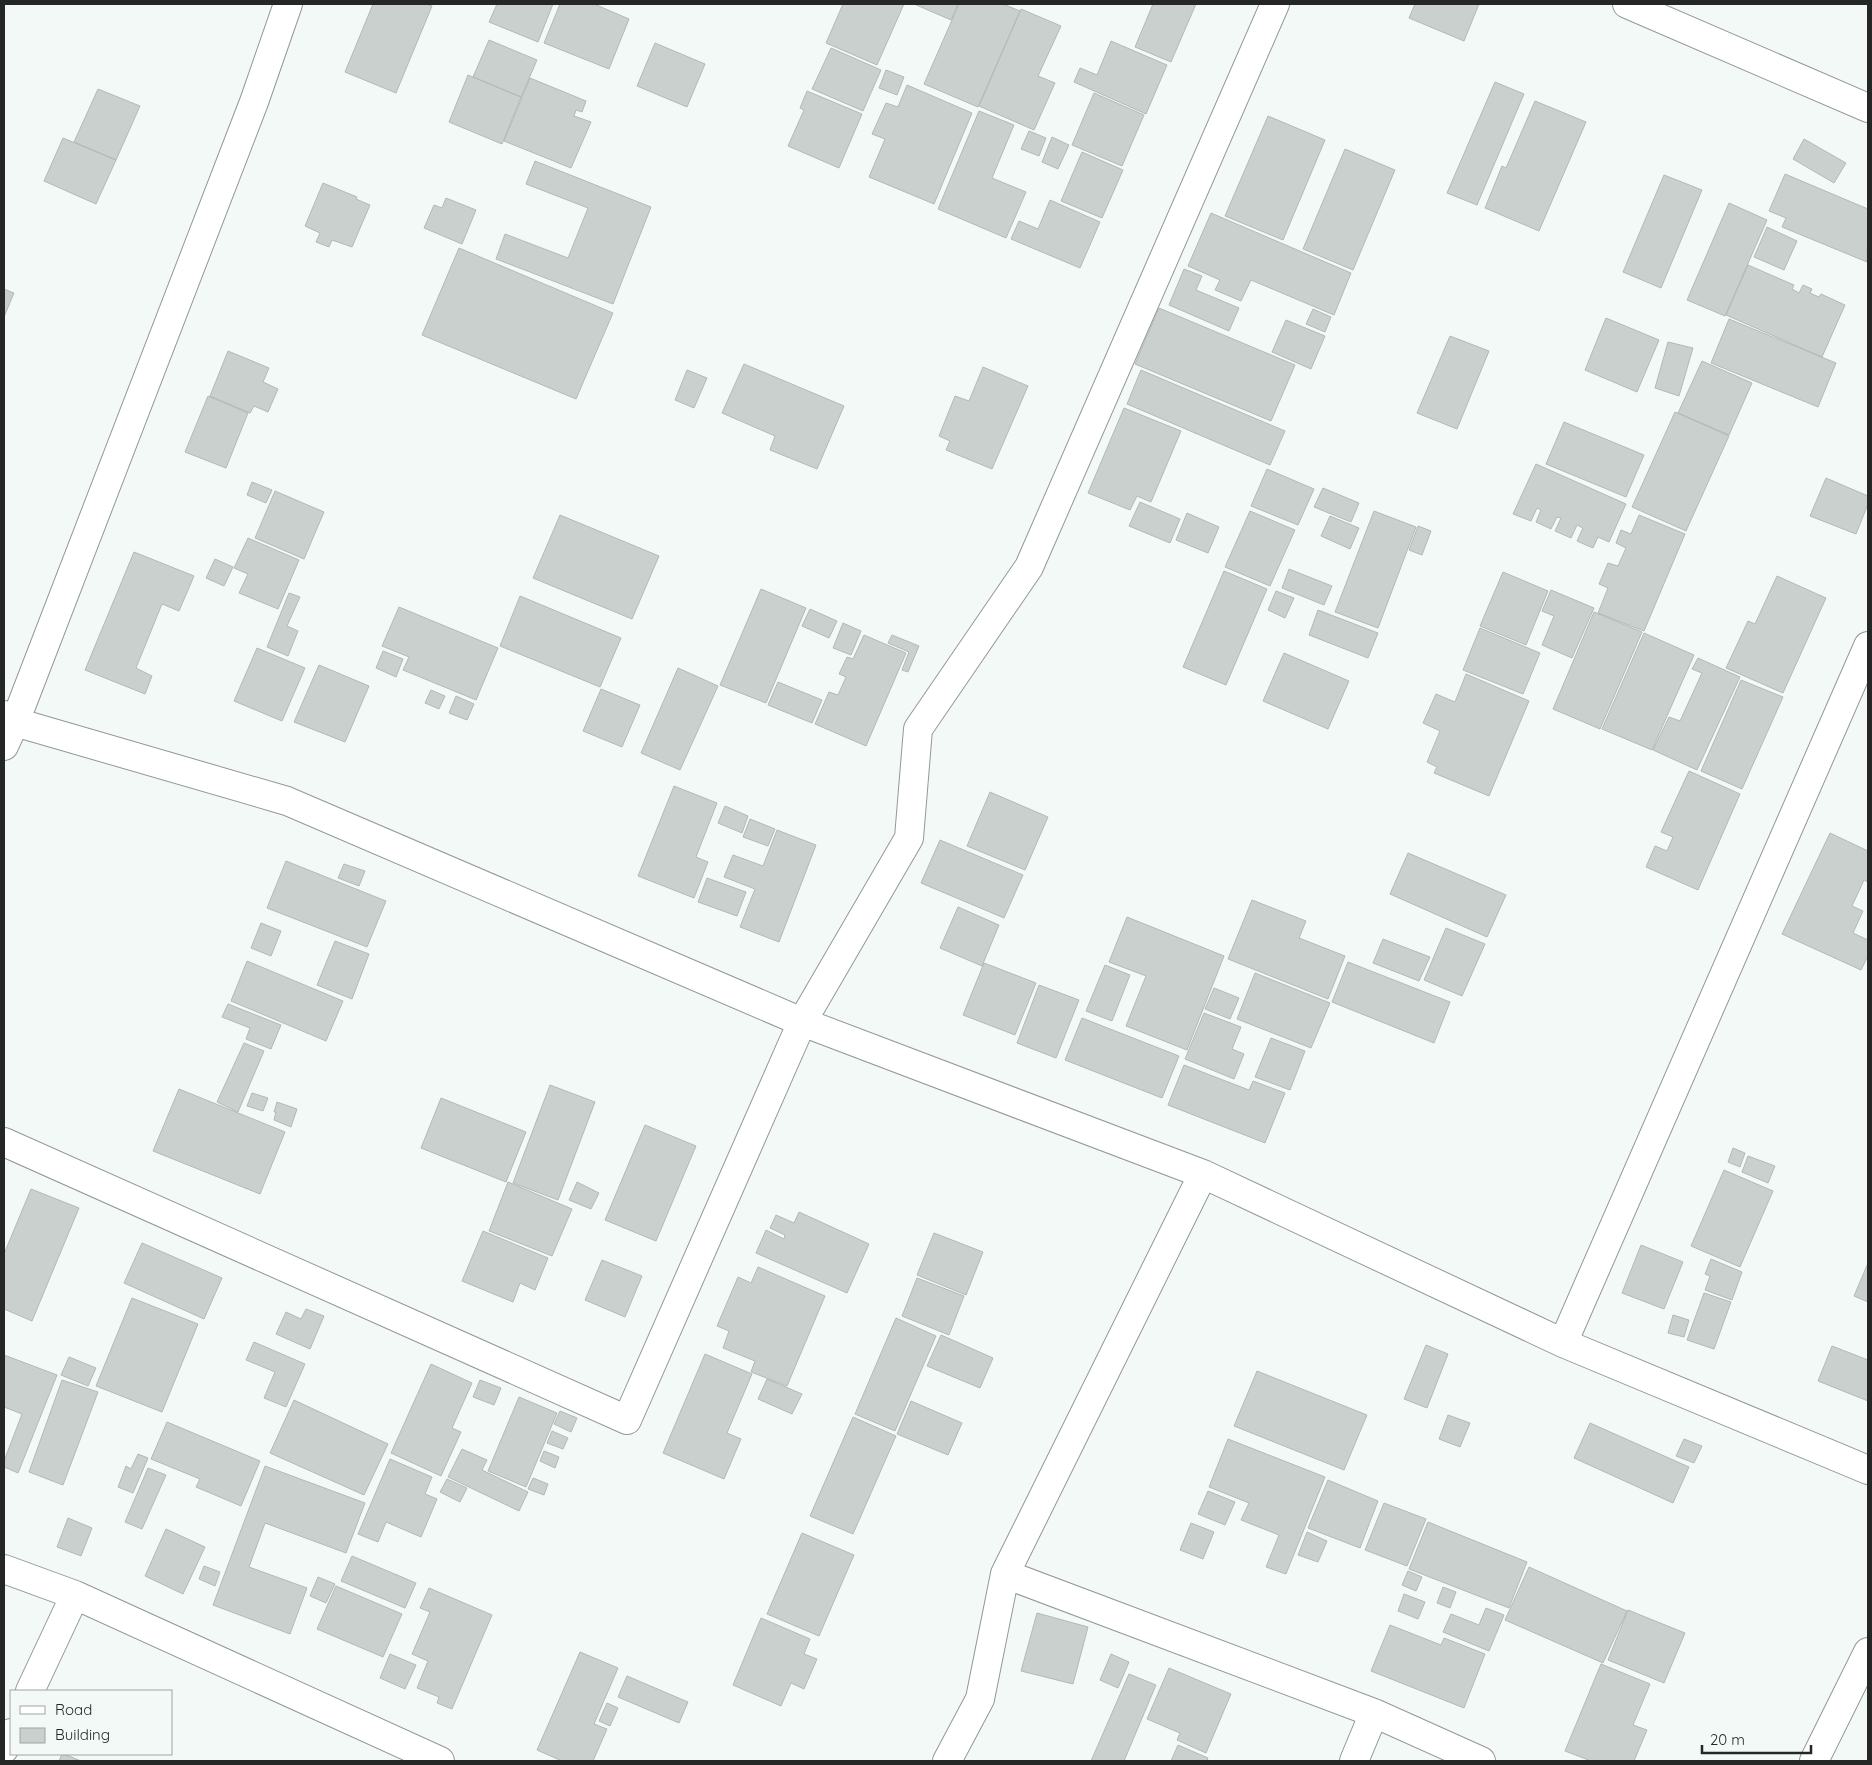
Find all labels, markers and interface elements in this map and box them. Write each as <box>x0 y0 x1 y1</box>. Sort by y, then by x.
legend <box>10 1690 172 1755</box>
text: Road <box>55 1700 92 1719</box>
scale bar <box>1702 1722 1811 1754</box>
text: Building <box>55 1725 110 1744</box>
text: 20 m <box>1710 1730 1745 1749</box>

